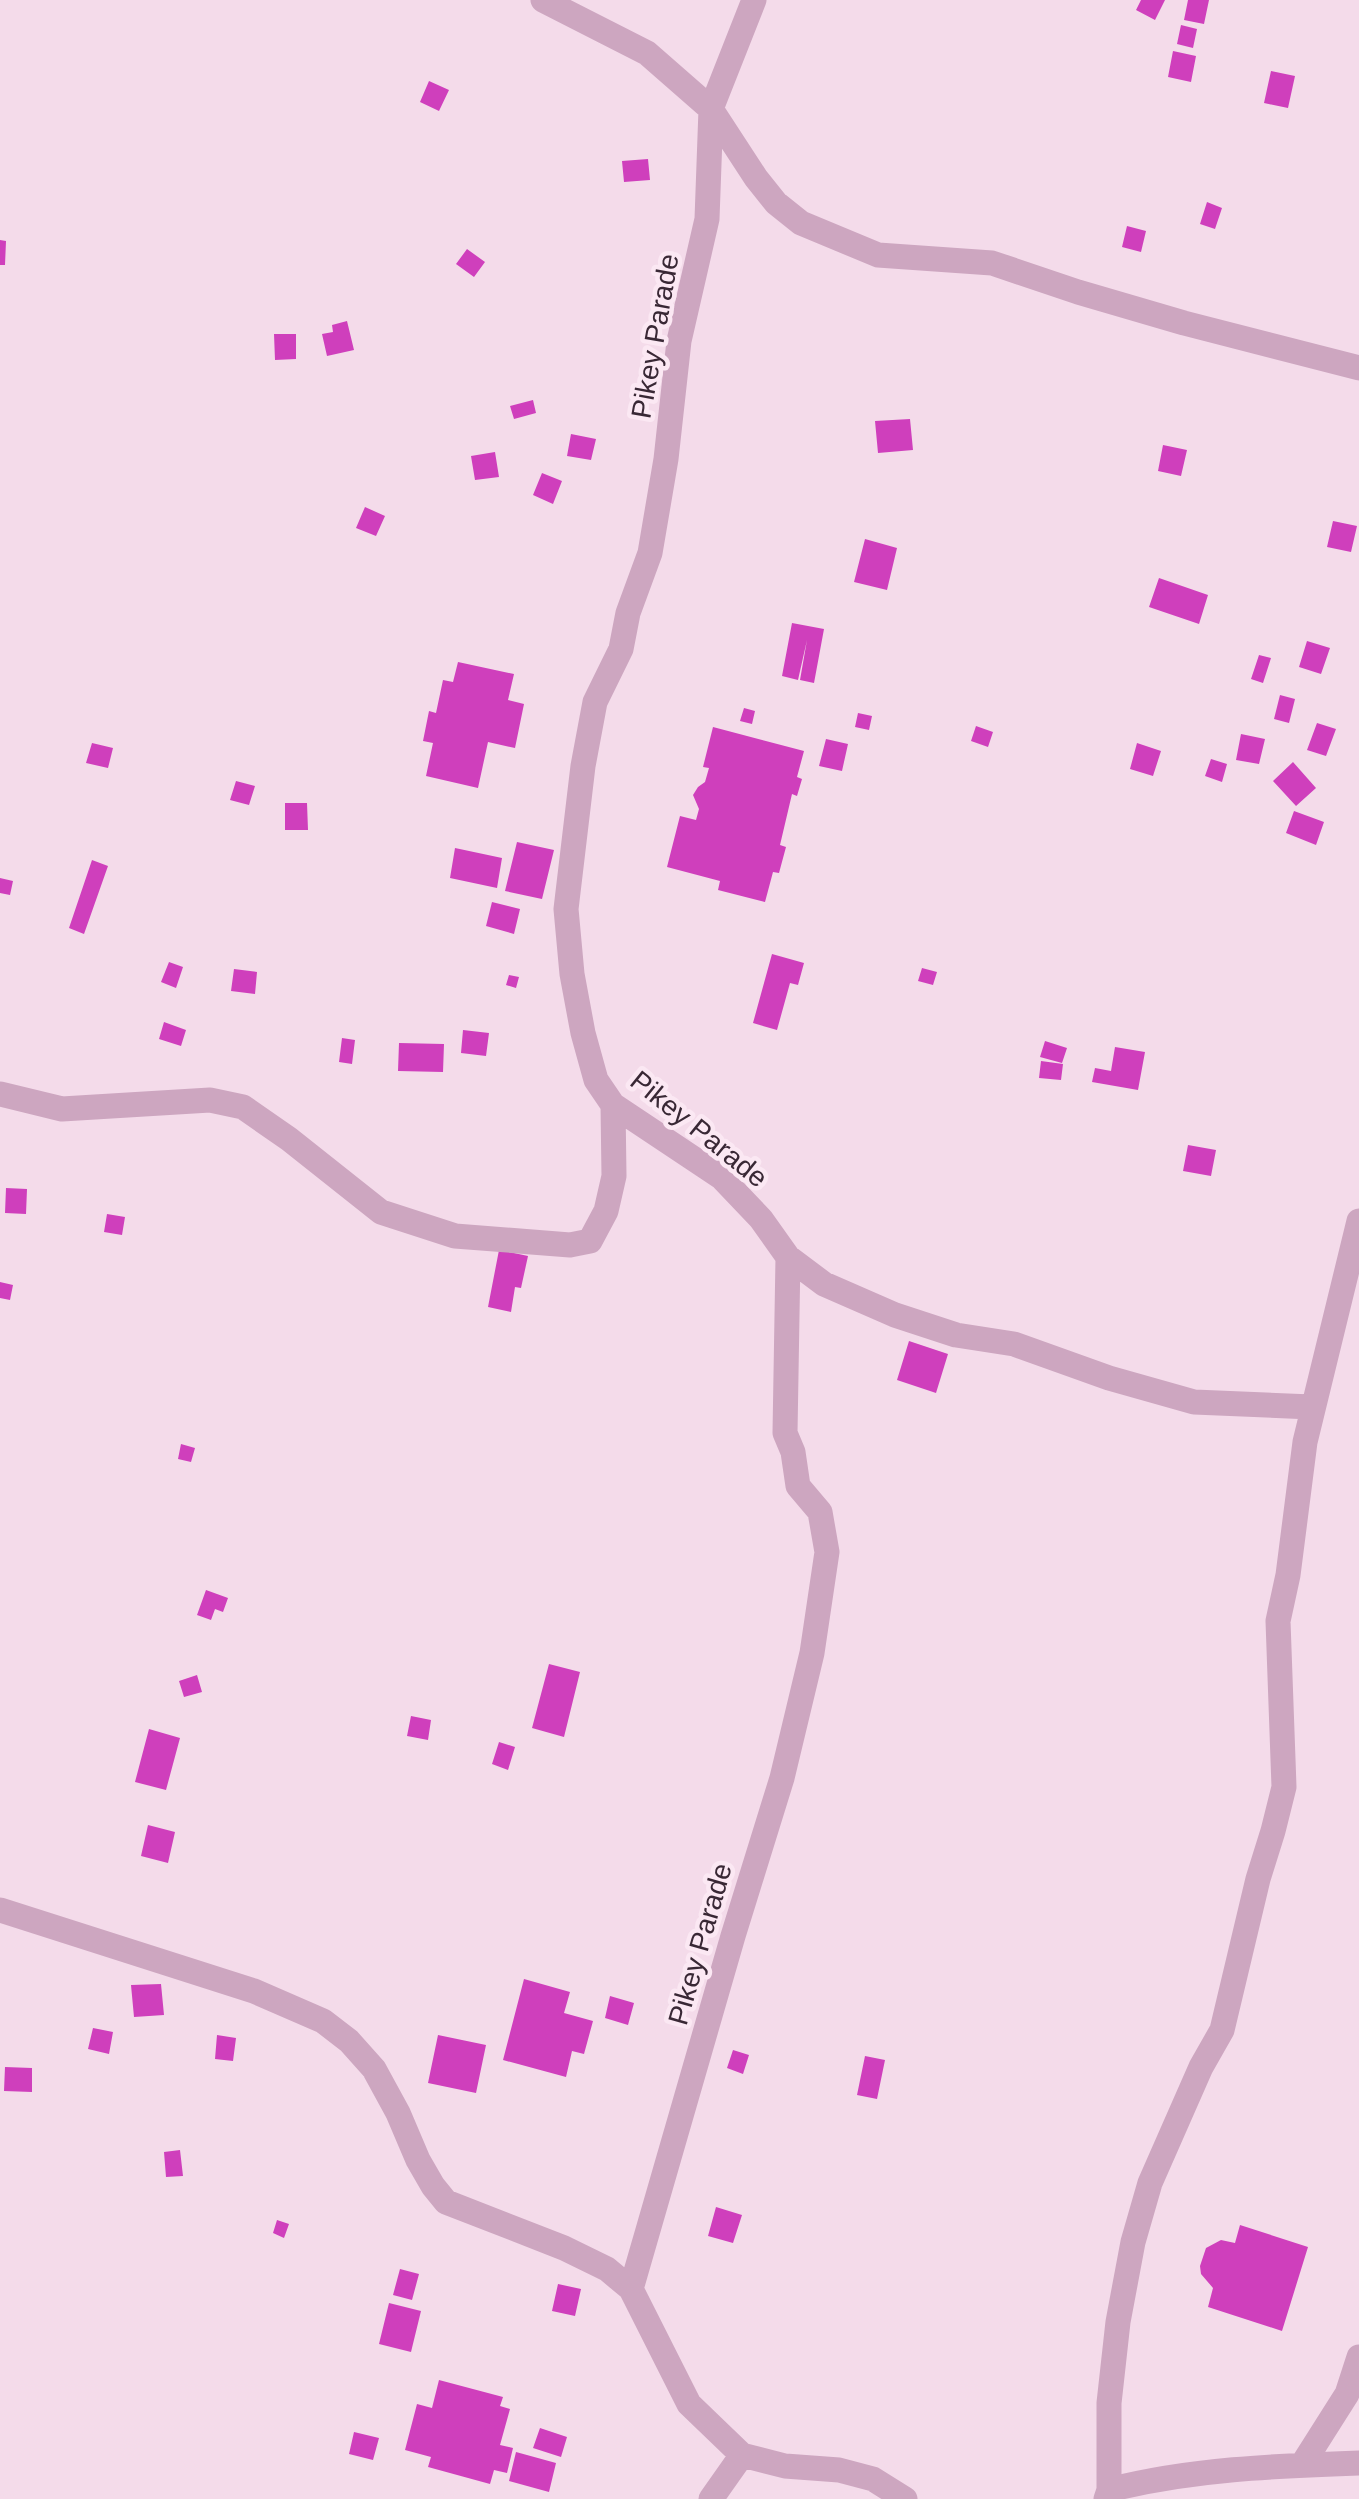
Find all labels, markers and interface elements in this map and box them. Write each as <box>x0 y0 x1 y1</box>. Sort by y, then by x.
street label: Pikey Parade <box>625 251 685 421</box>
street label: Pikey Parade <box>625 1065 773 1193</box>
street label: Pikey Parade <box>662 1860 738 2028</box>

